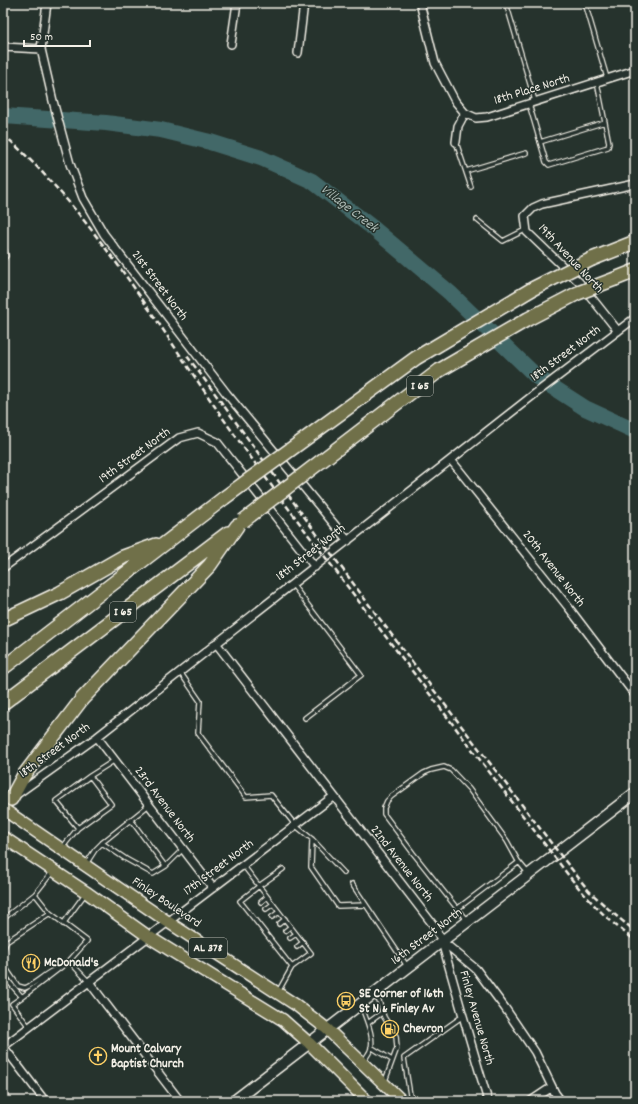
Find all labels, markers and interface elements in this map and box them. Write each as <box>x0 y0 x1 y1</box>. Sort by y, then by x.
scale bar <box>24 22 90 48</box>
text: 50 m <box>30 29 53 46</box>
street label: 18th Place North <box>492 69 572 111</box>
water label: Village Creek <box>316 180 383 239</box>
street label: 19th Avenue North <box>533 220 607 298</box>
street label: 21st Street North <box>126 247 192 325</box>
street label: 18th Street North <box>527 321 605 387</box>
road number: I 65 <box>407 376 433 396</box>
street label: 19th Street North <box>95 423 175 489</box>
street label: 18th Street North <box>272 520 350 586</box>
street label: 20th Avenue North <box>517 527 589 611</box>
road number: I 65 <box>110 602 136 622</box>
street label: 18th Street North <box>15 719 95 783</box>
street label: 23rd Avenue North <box>129 763 199 847</box>
street label: 22nd Avenue North <box>365 822 437 906</box>
street label: 17th Street North <box>180 835 258 901</box>
street label: Finley Boulevard <box>128 873 204 933</box>
street label: 16th Street North <box>387 904 467 970</box>
road number: AL 378 <box>189 938 227 958</box>
restaurant icon: McDonald's <box>21 953 41 973</box>
place label: McDonald's <box>44 954 99 973</box>
street label: Finley Avenue North <box>453 968 499 1068</box>
place label: SE Corner of 16th St N & Finley Av <box>359 985 444 1019</box>
bus stop icon: SE Corner of 16th St N & Finley Av <box>336 991 356 1011</box>
fuel station icon: Chevron <box>380 1019 400 1039</box>
place label: Chevron <box>403 1020 443 1039</box>
place label: Mount Calvary Baptist Church <box>111 1040 184 1074</box>
church icon: Mount Calvary Baptist Church <box>88 1046 108 1066</box>

